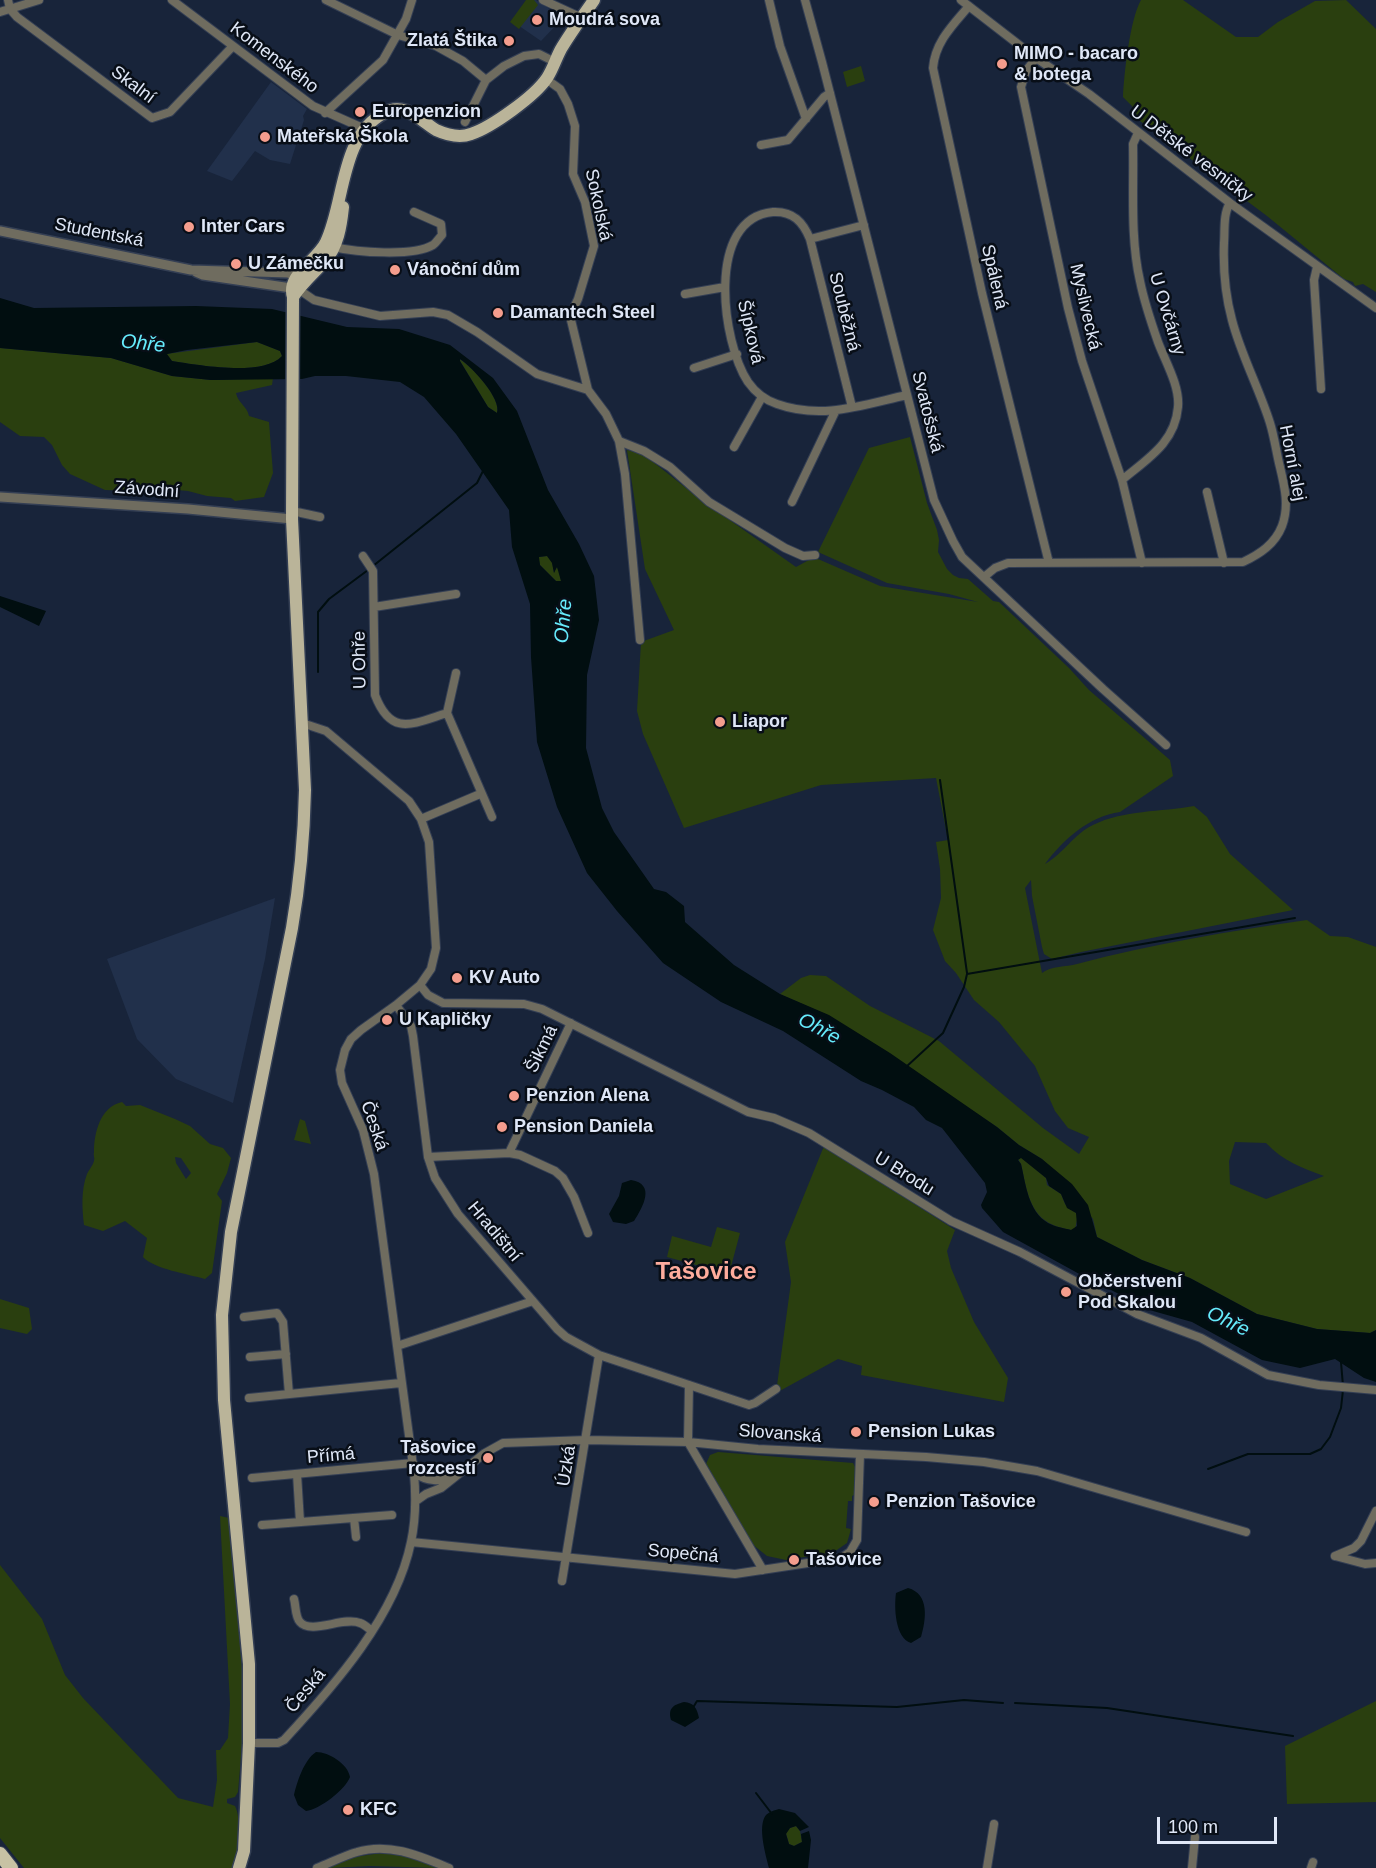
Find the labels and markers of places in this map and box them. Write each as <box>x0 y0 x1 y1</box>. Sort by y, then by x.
place label: Moudrá sova <box>549 9 660 31</box>
marker: Moudrá sova <box>530 13 544 27</box>
place label: Zlatá Štika <box>407 30 497 52</box>
marker: Zlatá Štika <box>502 34 516 48</box>
place label: MIMO - bacaro & botega <box>1014 43 1138 86</box>
marker: MIMO - bacaro & botega <box>995 57 1009 71</box>
place label: Europenzion <box>372 101 481 123</box>
marker: Europenzion <box>353 105 367 119</box>
place label: Mateřská Škola <box>277 126 408 148</box>
marker: Mateřská Škola <box>258 130 272 144</box>
place label: Inter Cars <box>201 216 285 238</box>
marker: Inter Cars <box>182 220 196 234</box>
place label: U Zámečku <box>248 253 344 275</box>
marker: U Zámečku <box>229 257 243 271</box>
place label: Vánoční dům <box>407 259 520 281</box>
marker: Vánoční dům <box>388 263 402 277</box>
place label: Damantech Steel <box>510 302 655 324</box>
marker: Damantech Steel <box>491 306 505 320</box>
place label: Liapor <box>732 711 787 733</box>
marker: Liapor <box>713 715 727 729</box>
place label: KV Auto <box>469 967 540 989</box>
marker: KV Auto <box>450 971 464 985</box>
place label: U Kapličky <box>399 1009 491 1031</box>
marker: U Kapličky <box>380 1013 394 1027</box>
place label: Penzion Alena <box>526 1085 649 1107</box>
marker: Penzion Alena <box>507 1089 521 1103</box>
place label: Pension Daniela <box>514 1116 653 1138</box>
marker: Pension Daniela <box>495 1120 509 1134</box>
place label: Občerstvení Pod Skalou <box>1078 1271 1182 1314</box>
marker: Občerstvení Pod Skalou <box>1059 1285 1073 1299</box>
place label: Pension Lukas <box>868 1421 995 1443</box>
marker: Pension Lukas <box>849 1425 863 1439</box>
place label: Tašovice rozcestí <box>400 1437 476 1480</box>
marker: Tašovice rozcestí <box>481 1451 495 1465</box>
place label: Penzion Tašovice <box>886 1491 1036 1513</box>
marker: Penzion Tašovice <box>867 1495 881 1509</box>
place label: Tašovice <box>806 1549 882 1571</box>
marker: Tašovice <box>787 1553 801 1567</box>
place label: KFC <box>360 1799 397 1821</box>
marker: KFC <box>341 1803 355 1817</box>

